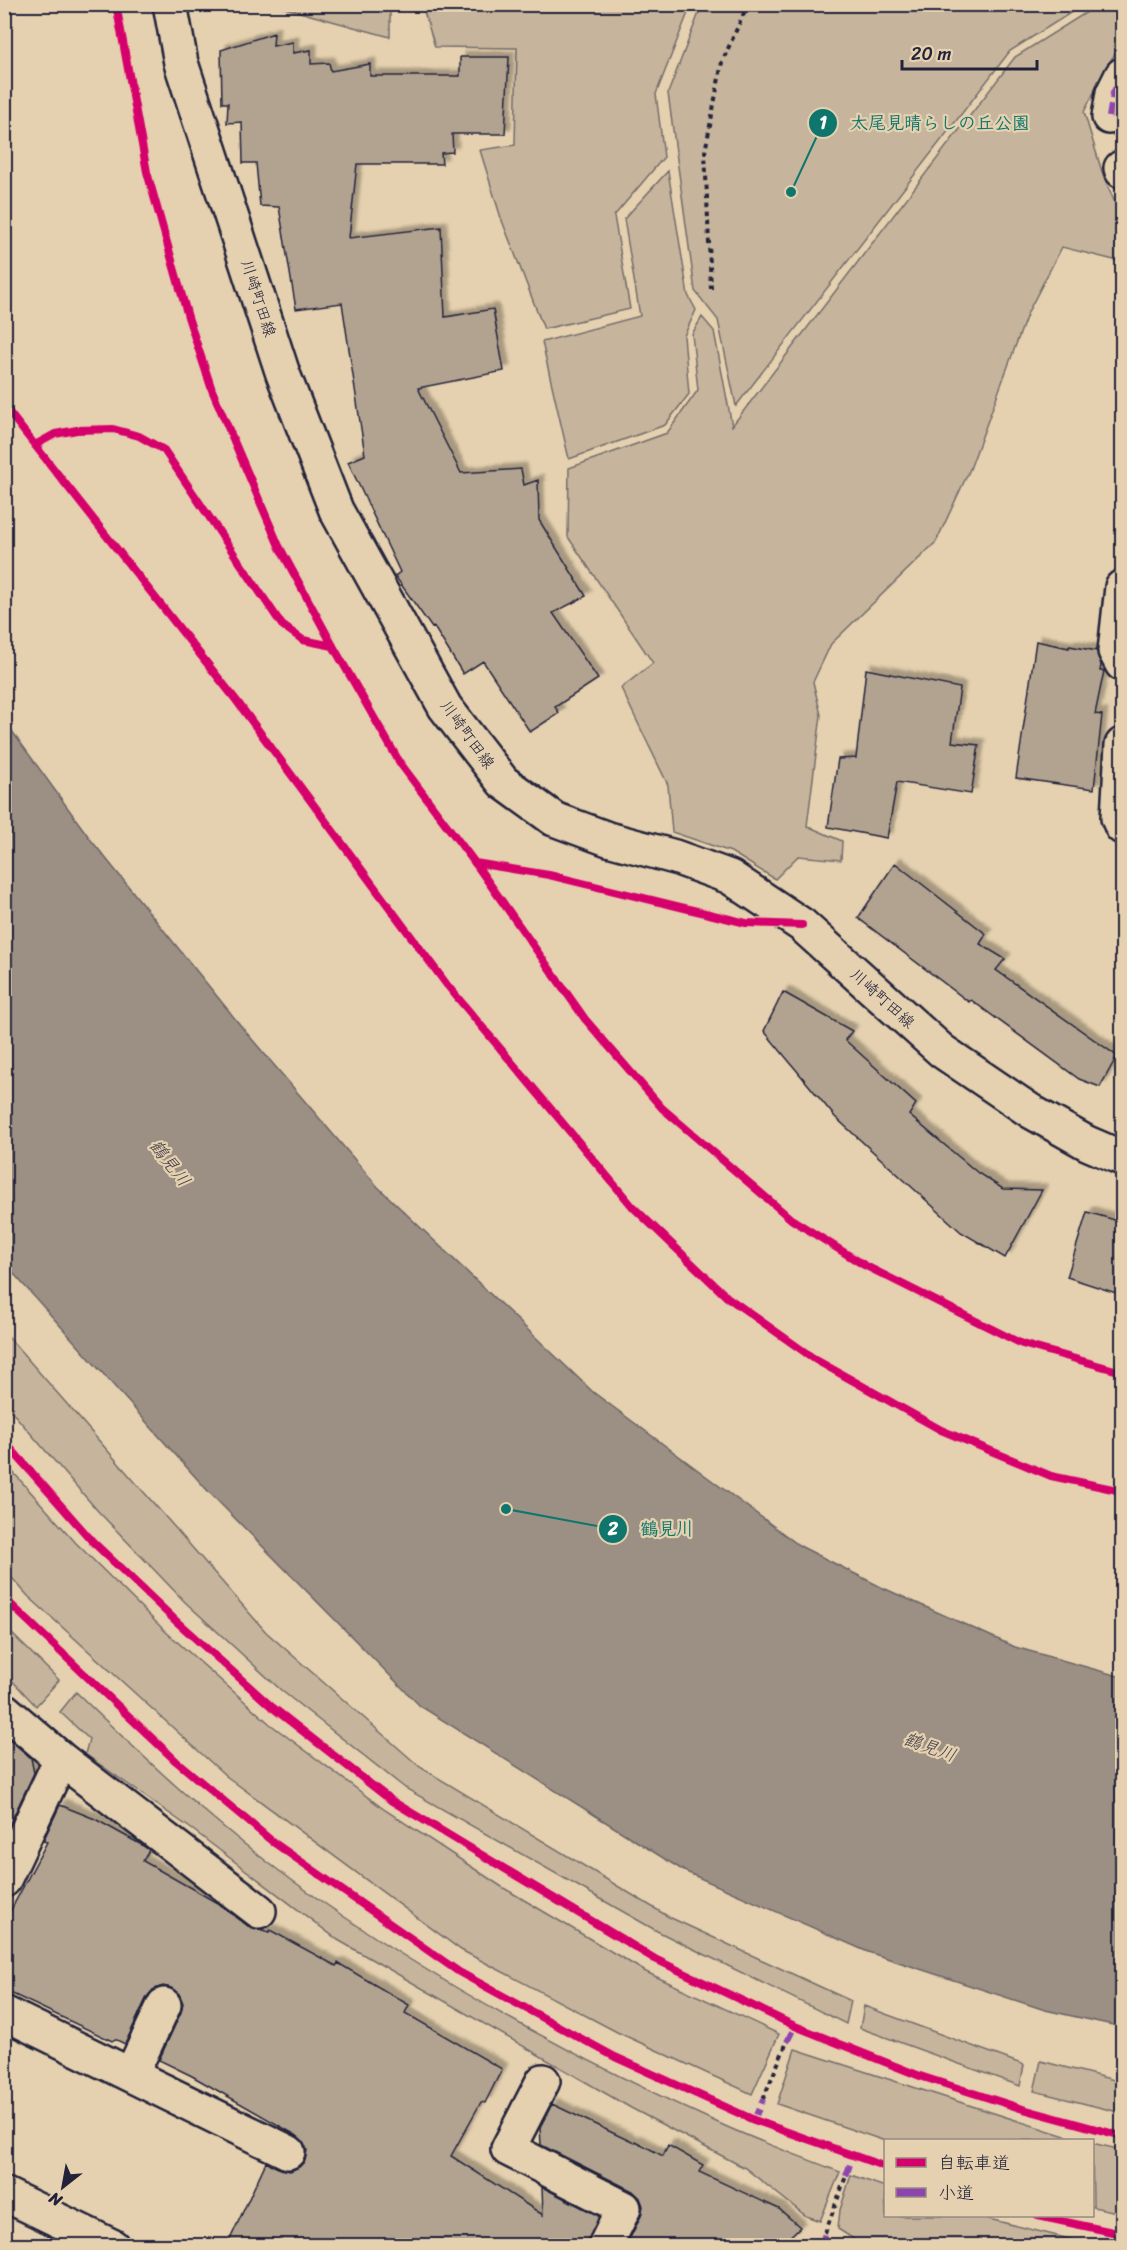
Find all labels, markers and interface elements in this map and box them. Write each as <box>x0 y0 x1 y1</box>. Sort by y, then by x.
scale bar <box>902 33 1037 71</box>
text: 20 m <box>911 38 951 70</box>
callout: 太尾見晴らしの丘公園 <box>808 105 1042 141</box>
text: 1 <box>819 107 827 139</box>
text: 太尾見晴らしの丘公園 <box>850 107 1030 139</box>
street label: 川崎町田線 <box>232 256 285 341</box>
street label: 川崎町田線 <box>432 693 503 775</box>
street label: 川崎町田線 <box>843 961 922 1036</box>
water label: 鶴見川 <box>141 1132 199 1194</box>
callout: 鶴見川 <box>598 1511 706 1547</box>
text: 2 <box>607 1513 619 1545</box>
text: 鶴見川 <box>640 1513 694 1545</box>
water label: 鶴見川 <box>899 1723 961 1771</box>
legend <box>884 2139 1094 2217</box>
text: 自転車道 <box>938 2147 1010 2179</box>
north arrow <box>33 2157 93 2217</box>
text: 小道 <box>938 2177 974 2209</box>
text: N <box>43 2184 69 2215</box>

